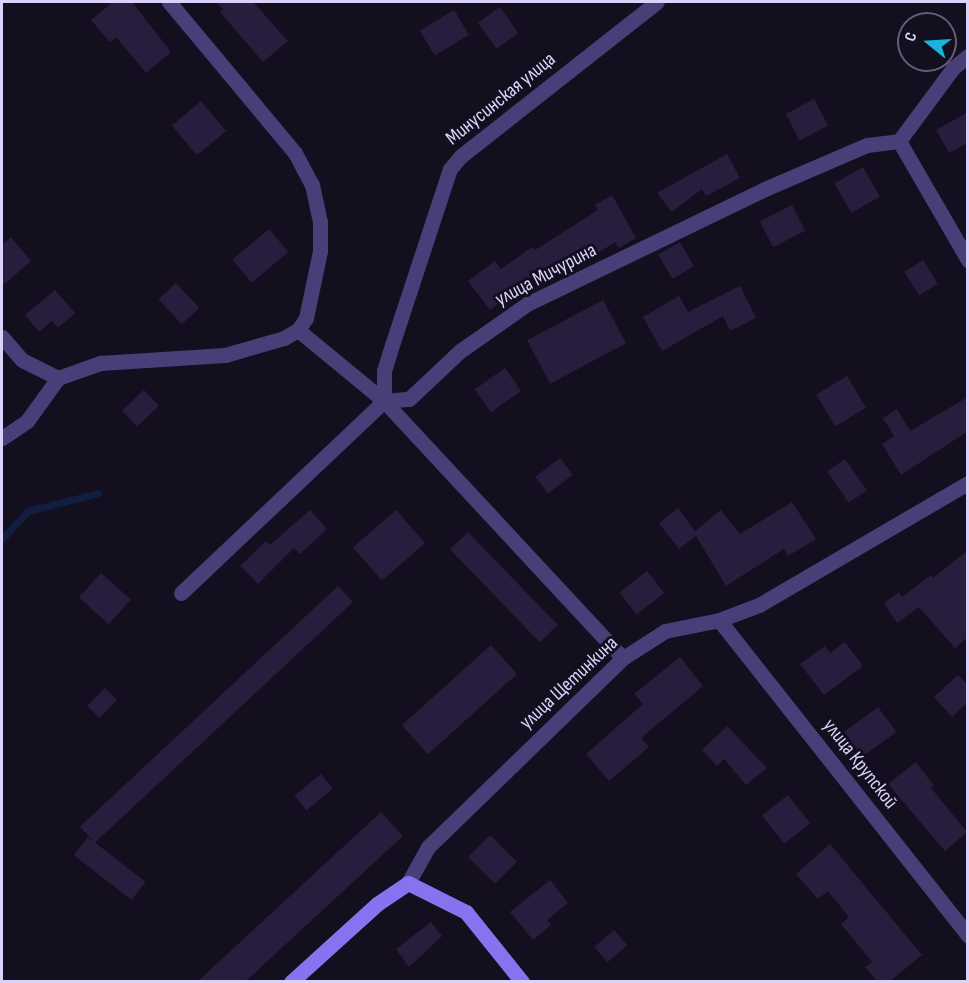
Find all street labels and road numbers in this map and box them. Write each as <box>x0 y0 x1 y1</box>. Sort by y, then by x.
street label: Минусинская улица <box>441 47 561 151</box>
street label: улица Мичурина <box>491 238 601 312</box>
street label: улица Щетинкина <box>515 631 623 735</box>
street label: улица Крупской <box>817 714 903 814</box>

